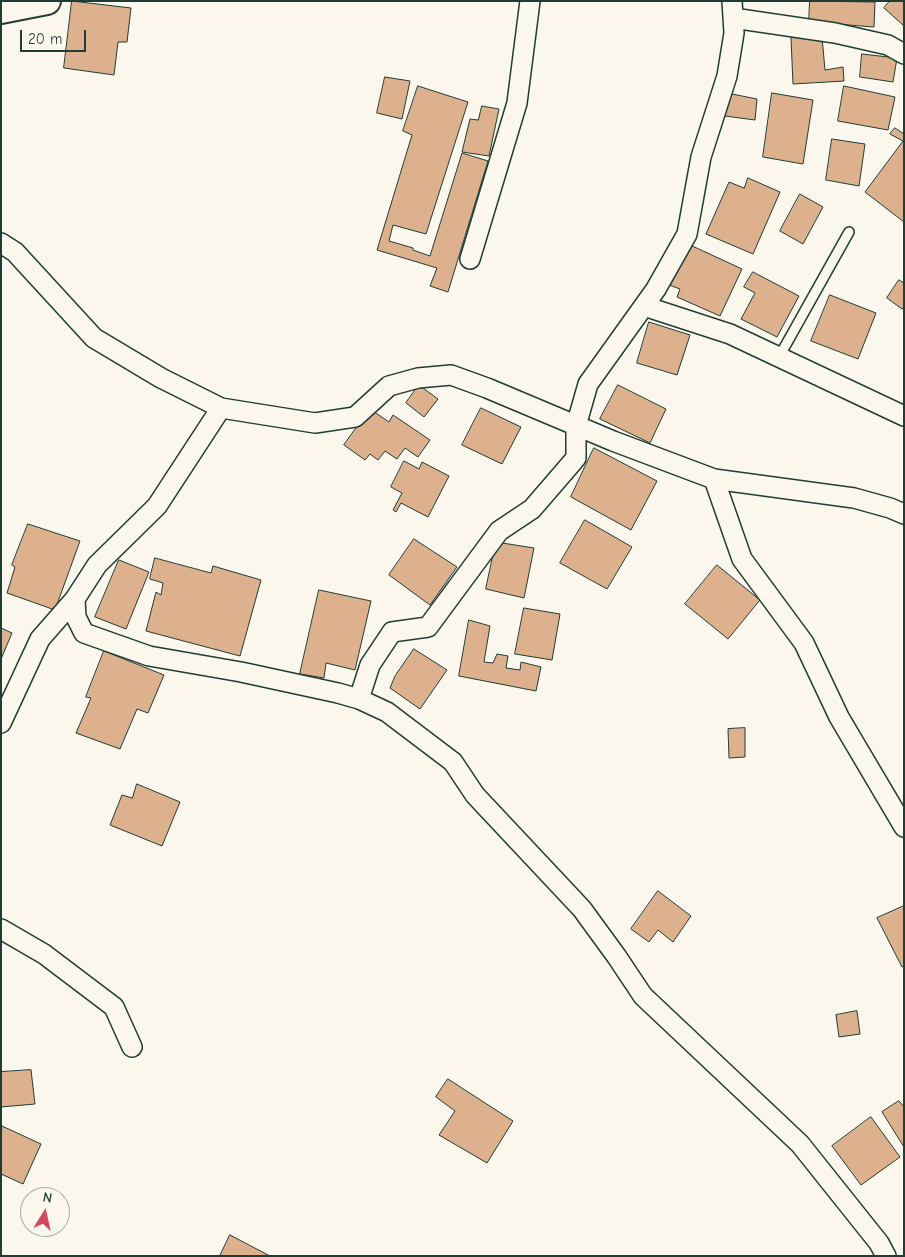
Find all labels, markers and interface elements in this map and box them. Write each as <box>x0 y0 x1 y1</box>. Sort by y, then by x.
scale bar <box>22 20 89 52</box>
text: 20 m <box>28 30 62 48</box>
north arrow <box>20 1187 70 1237</box>
text: N <box>42 1189 53 1207</box>

